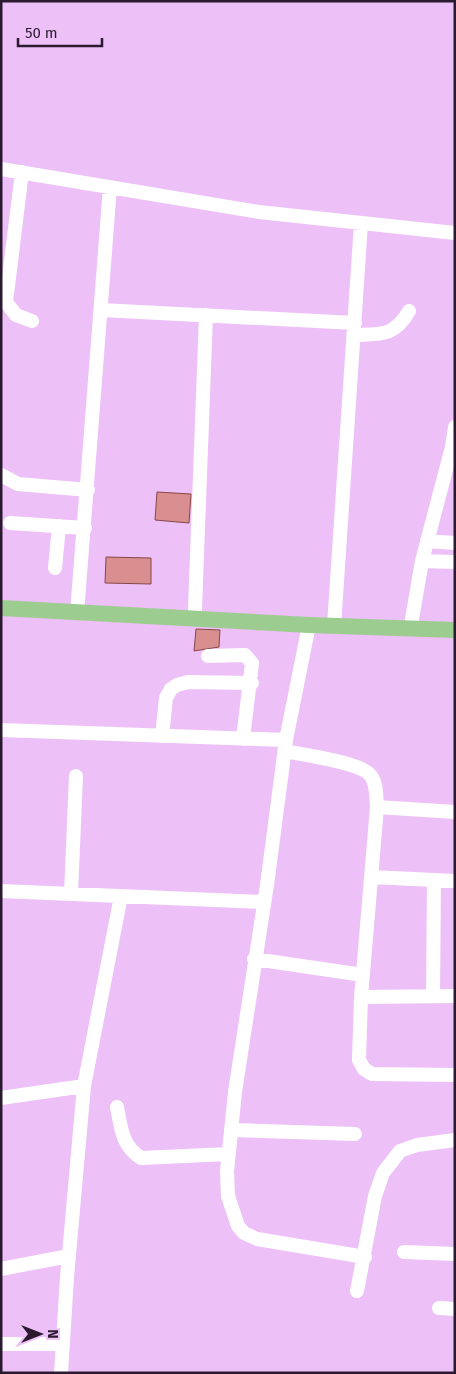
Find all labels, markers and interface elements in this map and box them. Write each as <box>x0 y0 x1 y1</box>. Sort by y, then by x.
scale bar <box>18 15 101 47</box>
text: 50 m <box>25 24 58 42</box>
north arrow <box>15 1309 65 1359</box>
text: N <box>44 1329 61 1339</box>

